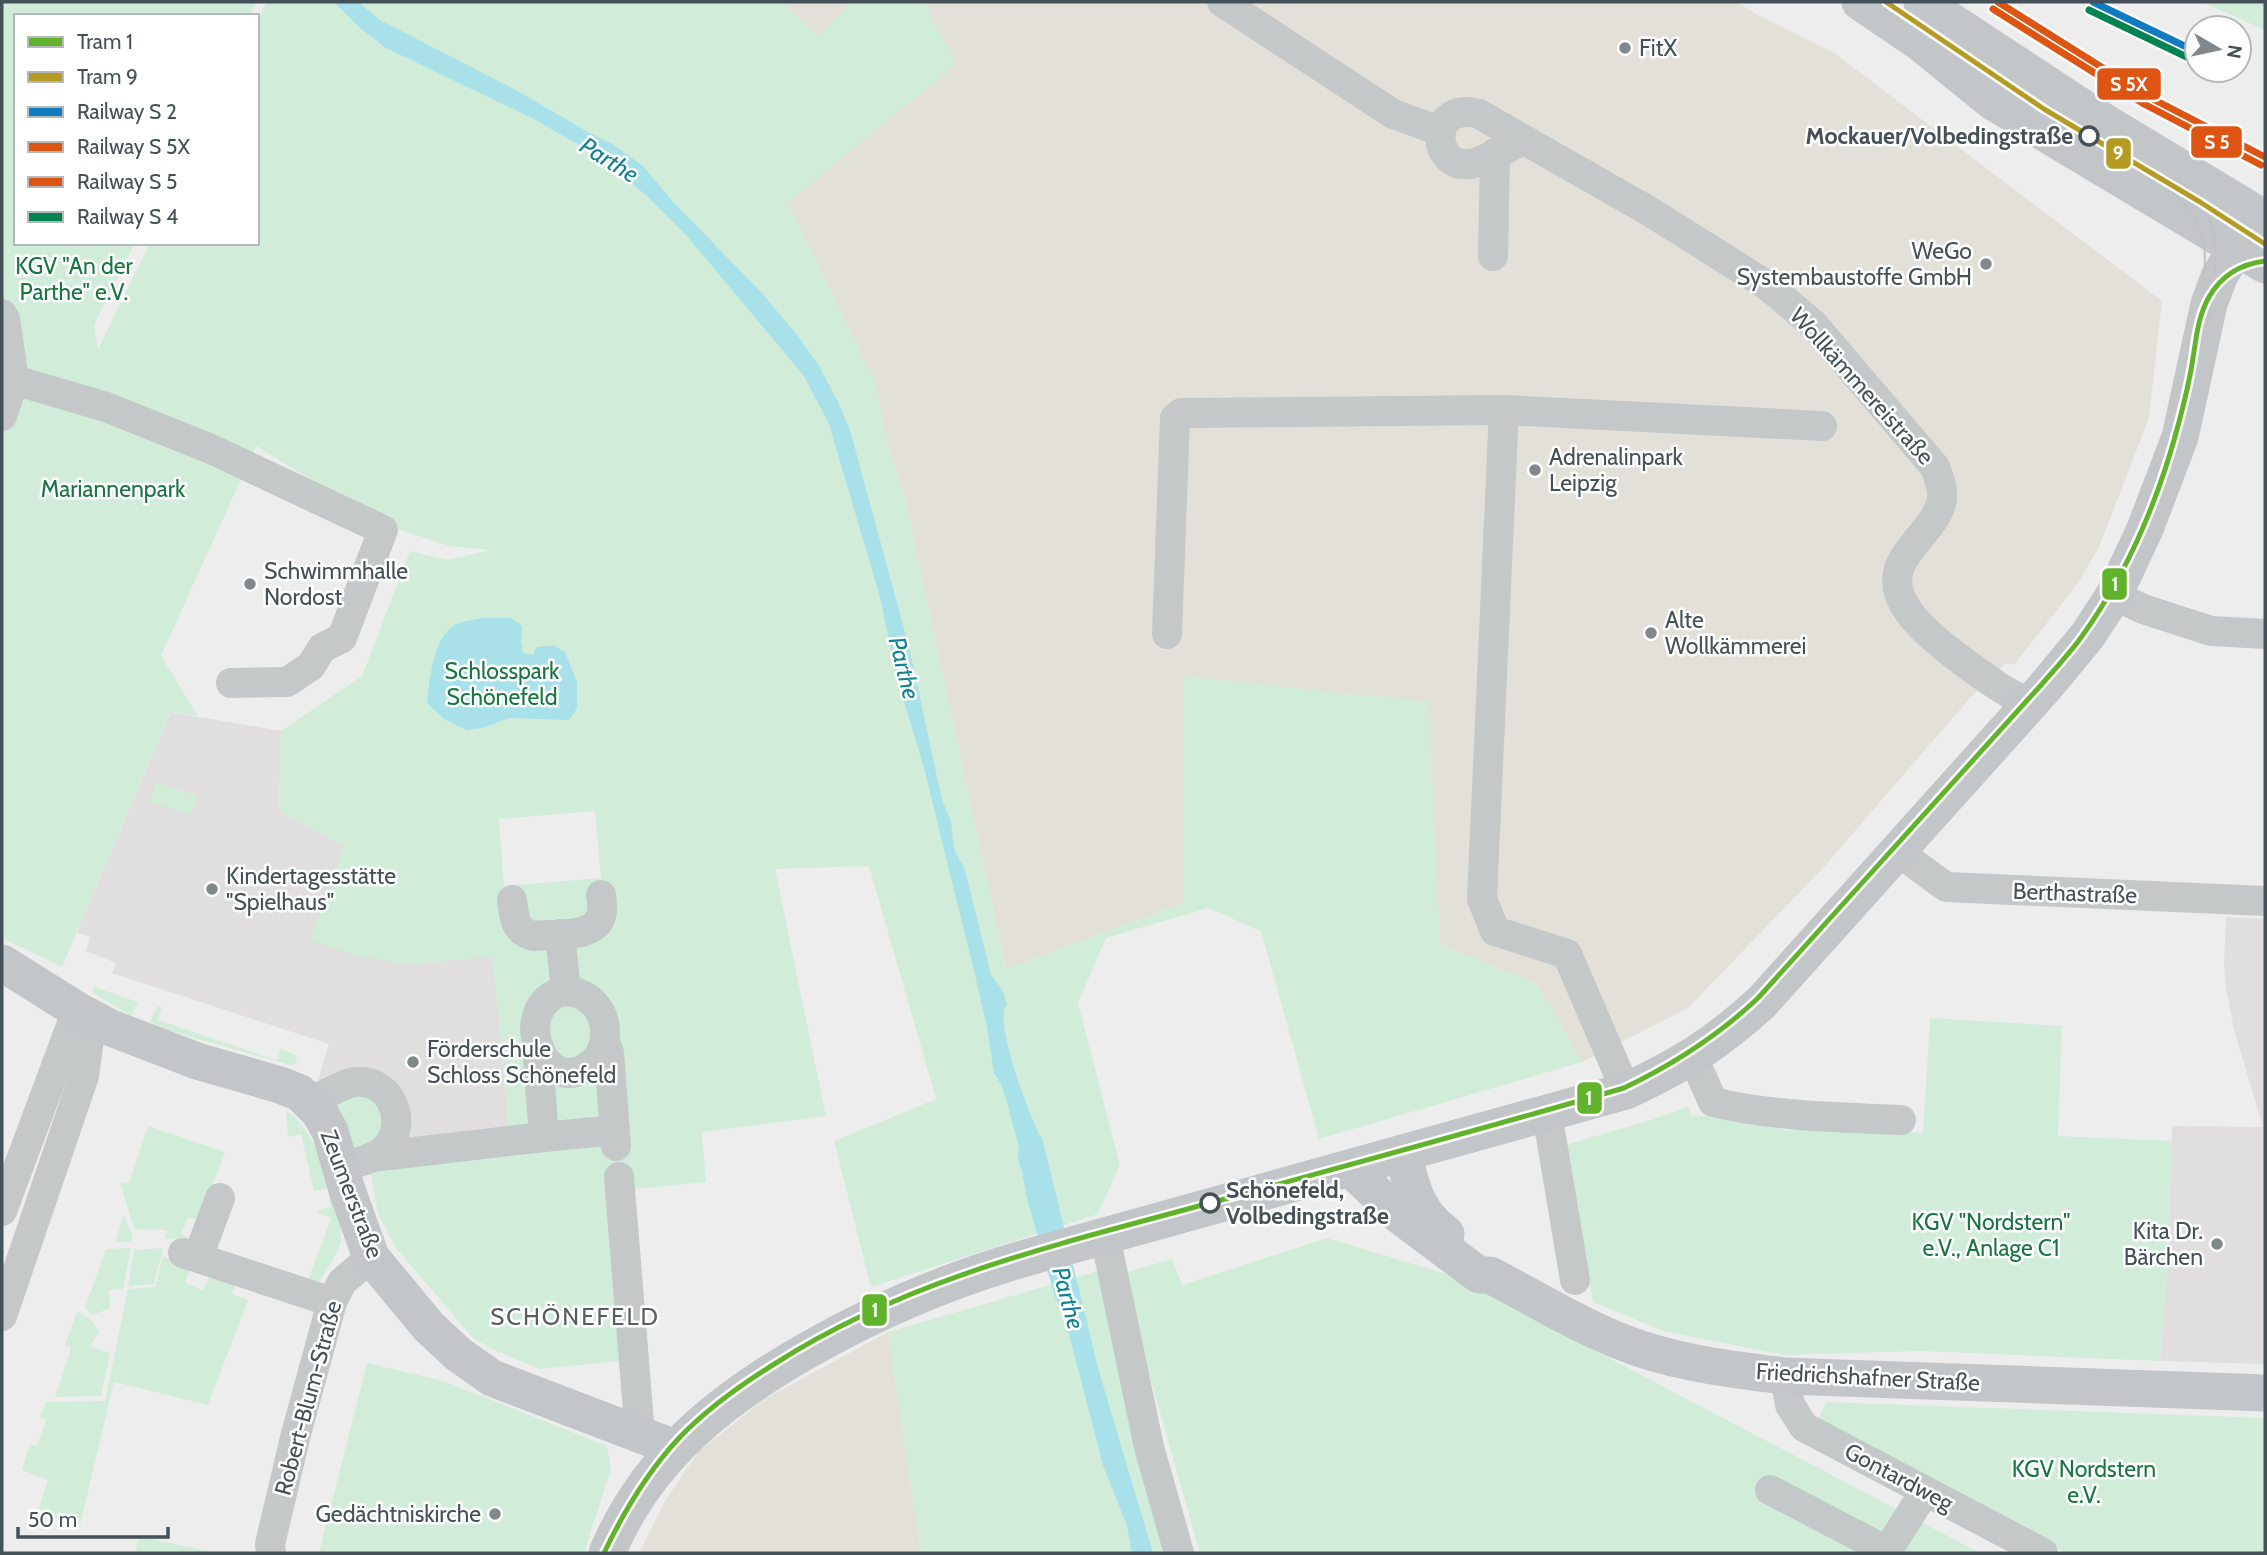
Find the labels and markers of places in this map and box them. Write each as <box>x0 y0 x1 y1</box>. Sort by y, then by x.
place label: FitX <box>1639 34 1677 62</box>
marker: FitX <box>1617 40 1633 56</box>
place label: Mockauer/Volbedingstraße <box>1806 122 2073 150</box>
marker: Mockauer/Volbedingstraße <box>2079 126 2099 146</box>
place label: WeGo Systembaustoffe GmbH <box>1737 237 1972 291</box>
marker: WeGo Systembaustoffe GmbH <box>1978 256 1994 272</box>
place label: Adrenalinpark Leipzig <box>1549 443 1684 497</box>
marker: Adrenalinpark Leipzig <box>1527 462 1543 478</box>
place label: Schwimmhalle Nordost <box>264 557 408 611</box>
marker: Schwimmhalle Nordost <box>242 576 258 592</box>
place label: Alte Wollkämmerei <box>1665 606 1806 660</box>
marker: Alte Wollkämmerei <box>1643 625 1659 641</box>
place label: Kindertagesstätte "Spielhaus" <box>226 862 396 916</box>
marker: Kindertagesstätte "Spielhaus" <box>204 881 220 897</box>
place label: Förderschule Schloss Schönefeld <box>427 1035 616 1089</box>
marker: Förderschule Schloss Schönefeld <box>405 1054 421 1070</box>
place label: Schönefeld, Volbedingstraße <box>1226 1176 1389 1230</box>
marker: Schönefeld, Volbedingstraße <box>1200 1193 1220 1213</box>
place label: Kita Dr. Bärchen <box>2124 1217 2203 1271</box>
marker: Kita Dr. Bärchen <box>2209 1236 2225 1252</box>
place label: Gedächtniskirche <box>316 1500 481 1528</box>
marker: Gedächtniskirche <box>487 1506 503 1522</box>

